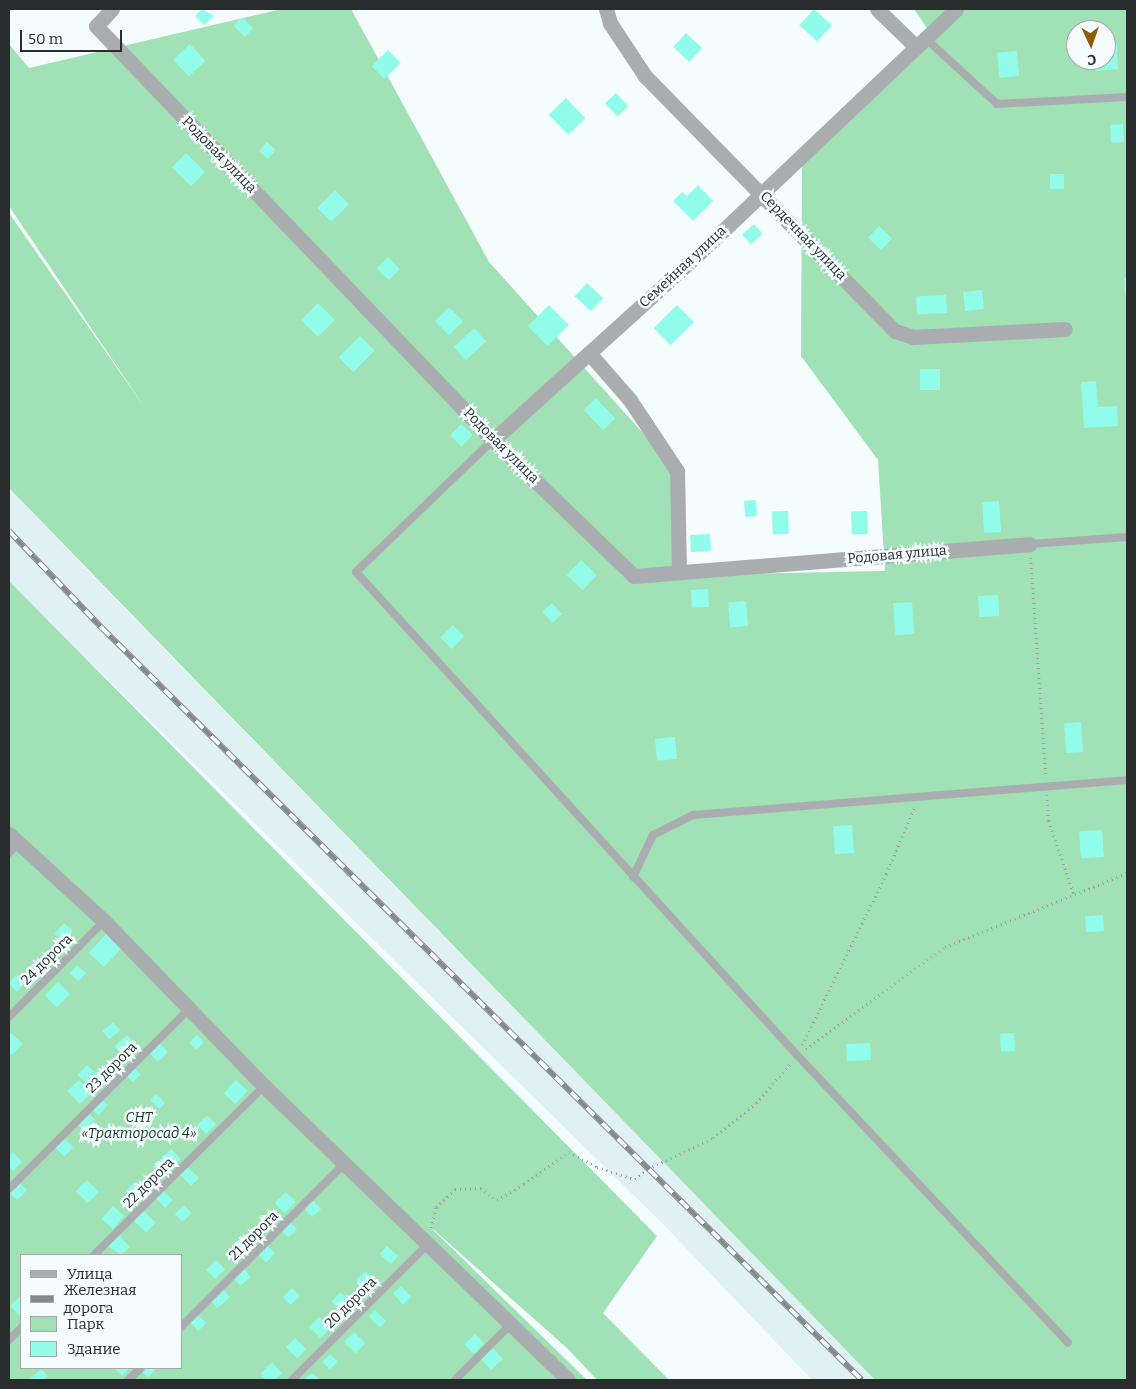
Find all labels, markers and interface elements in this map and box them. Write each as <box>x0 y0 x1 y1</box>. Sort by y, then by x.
scale bar <box>22 20 125 52</box>
north arrow <box>1066 20 1116 70</box>
text: 50 m <box>28 30 63 48</box>
text: С <box>1087 51 1097 68</box>
street label: Родовая улица <box>178 113 260 197</box>
street label: Сердечная улица <box>756 188 850 284</box>
street label: Семейная улица <box>636 222 730 312</box>
street label: Родовая улица <box>460 405 542 487</box>
street label: Родовая улица <box>847 542 947 568</box>
street label: 24 дорога <box>18 931 76 989</box>
street label: 23 дорога <box>83 1039 141 1097</box>
park label: СНТ «Тракторосад 4» <box>82 1110 196 1142</box>
street label: 22 дорога <box>120 1154 178 1212</box>
street label: 21 дорога <box>226 1208 282 1264</box>
legend <box>20 1254 182 1369</box>
text: Улица <box>67 1265 113 1283</box>
street label: 20 дорога <box>322 1274 380 1332</box>
text: Железная дорога <box>64 1281 137 1317</box>
text: Парк <box>67 1315 104 1333</box>
text: Здание <box>67 1340 121 1358</box>

